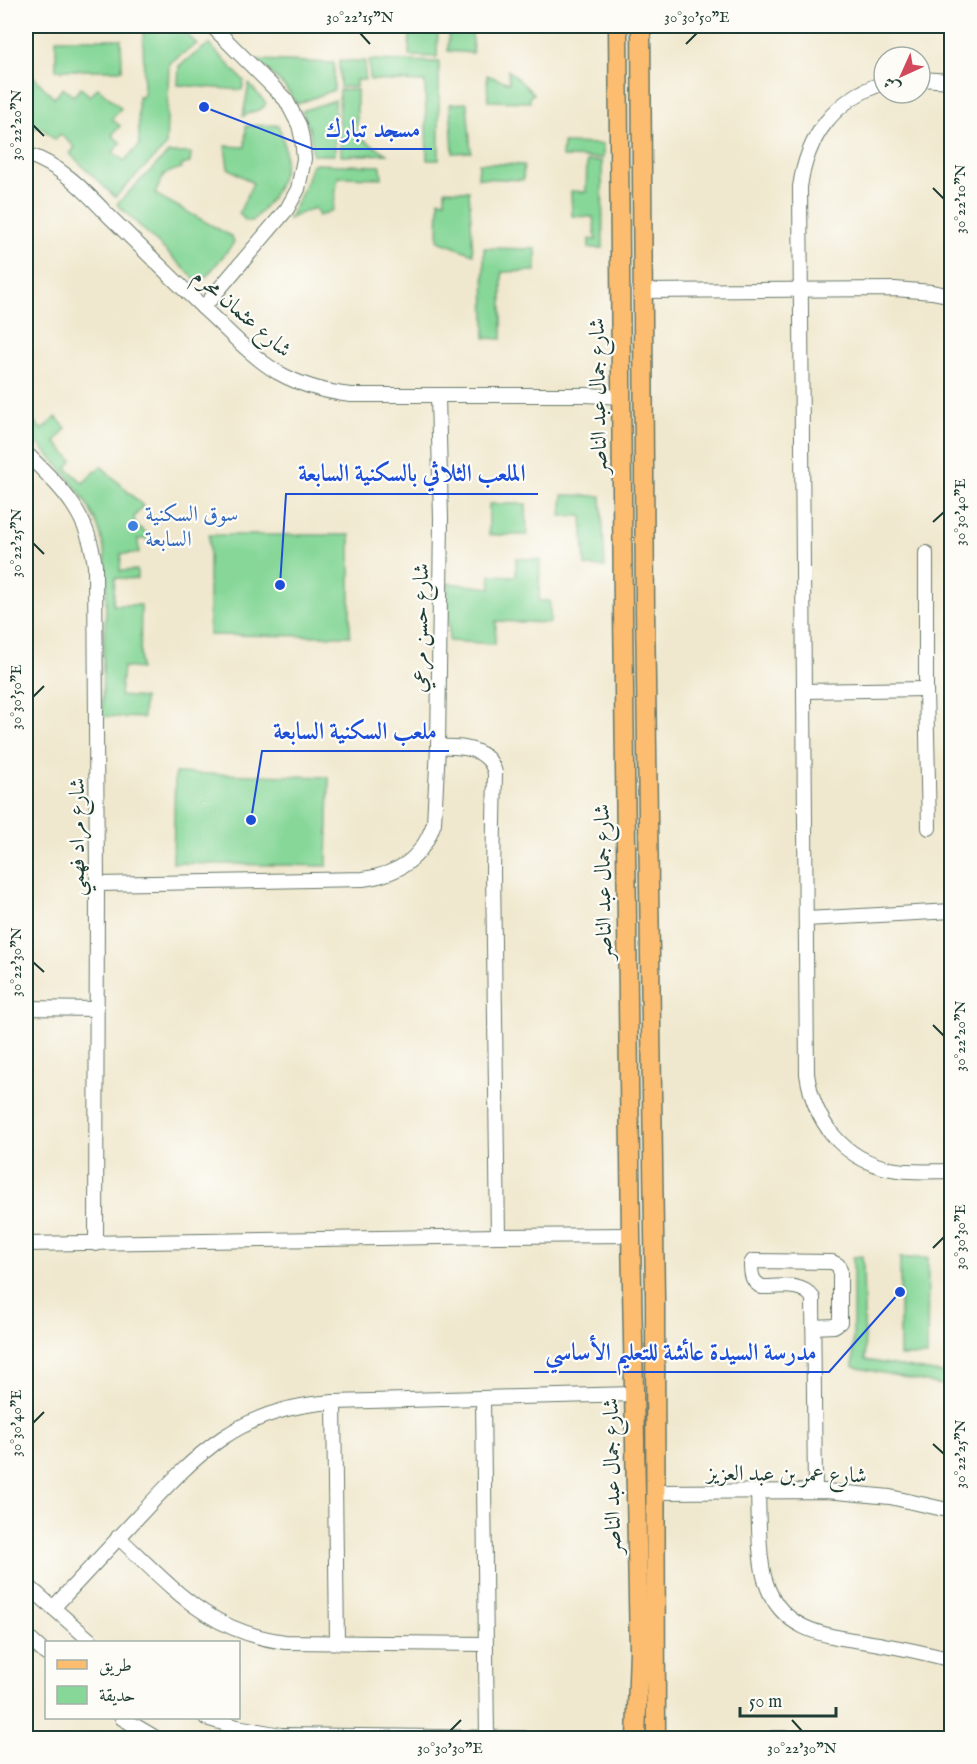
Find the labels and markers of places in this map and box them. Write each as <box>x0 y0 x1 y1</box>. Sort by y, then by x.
callout: مسجد تبارك <box>313 107 432 149</box>
callout: الملعب الثلاثي بالسكنية السابعة <box>286 452 538 494</box>
place label: سوق السكنية السابعة <box>145 501 238 554</box>
marker: سوق السكنية السابعة <box>126 519 140 533</box>
callout: ملعب السكنية السابعة <box>262 709 449 751</box>
callout: مدرسة السيدة عائشة للتعليم الأساسي <box>534 1330 829 1372</box>

